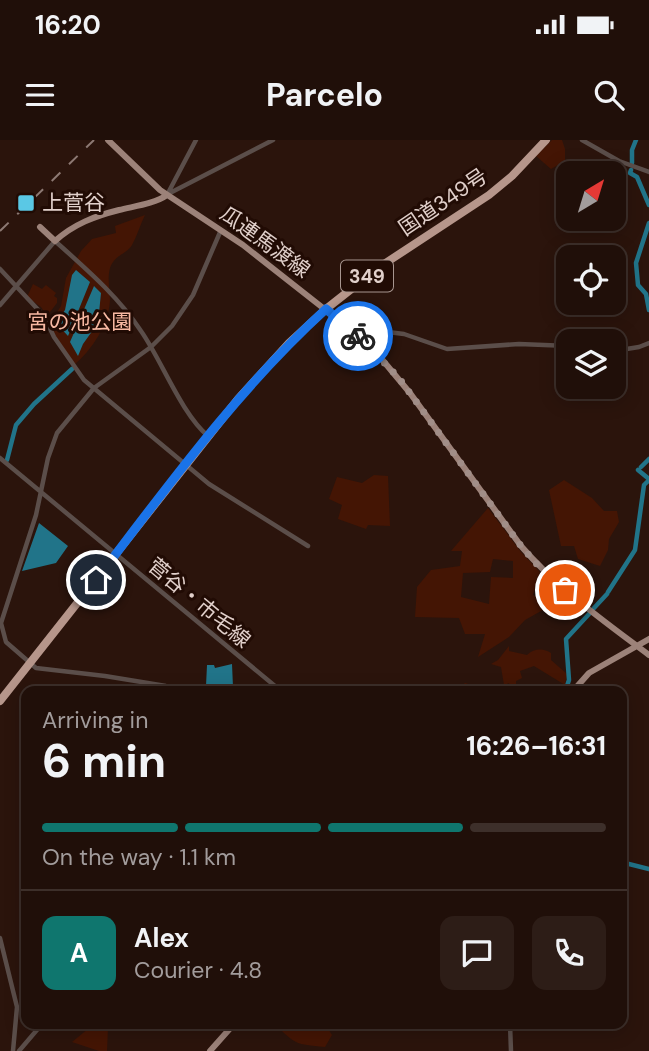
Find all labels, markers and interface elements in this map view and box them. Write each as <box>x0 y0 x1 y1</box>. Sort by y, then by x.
text: 16:20 <box>35 8 101 42</box>
text: Parcelo <box>266 74 383 116</box>
icon: menu <box>21 76 59 114</box>
icon: search <box>590 76 628 114</box>
north arrow <box>556 161 626 231</box>
map controls <box>556 161 626 399</box>
street label: 国道349号 <box>393 162 493 242</box>
place label: 上菅谷 <box>42 189 105 217</box>
marker: 上菅谷 <box>16 193 36 213</box>
street label: 瓜連馬渡線 <box>214 200 316 284</box>
button: locate <box>556 245 626 315</box>
road number: 349 <box>341 260 393 292</box>
courier <box>323 301 393 371</box>
park label: 宮の池公園 <box>28 308 133 336</box>
icon: bike <box>339 317 377 355</box>
button: layers <box>556 329 626 399</box>
pin <box>66 550 126 610</box>
street label: 菅谷・市毛線 <box>142 552 256 654</box>
pin <box>535 560 595 620</box>
icon: home <box>77 561 115 599</box>
icon: bag <box>546 571 584 609</box>
text: Arriving in <box>42 705 148 735</box>
text: 16:26–16:31 <box>466 729 606 763</box>
text: 6 min <box>42 731 166 791</box>
text: On the way · 1.1 km <box>42 842 236 872</box>
button: chat <box>440 916 514 990</box>
button: phone <box>532 916 606 990</box>
text: Alex <box>134 921 189 955</box>
text: A <box>70 936 88 970</box>
text: Courier · 4.8 <box>134 955 262 985</box>

